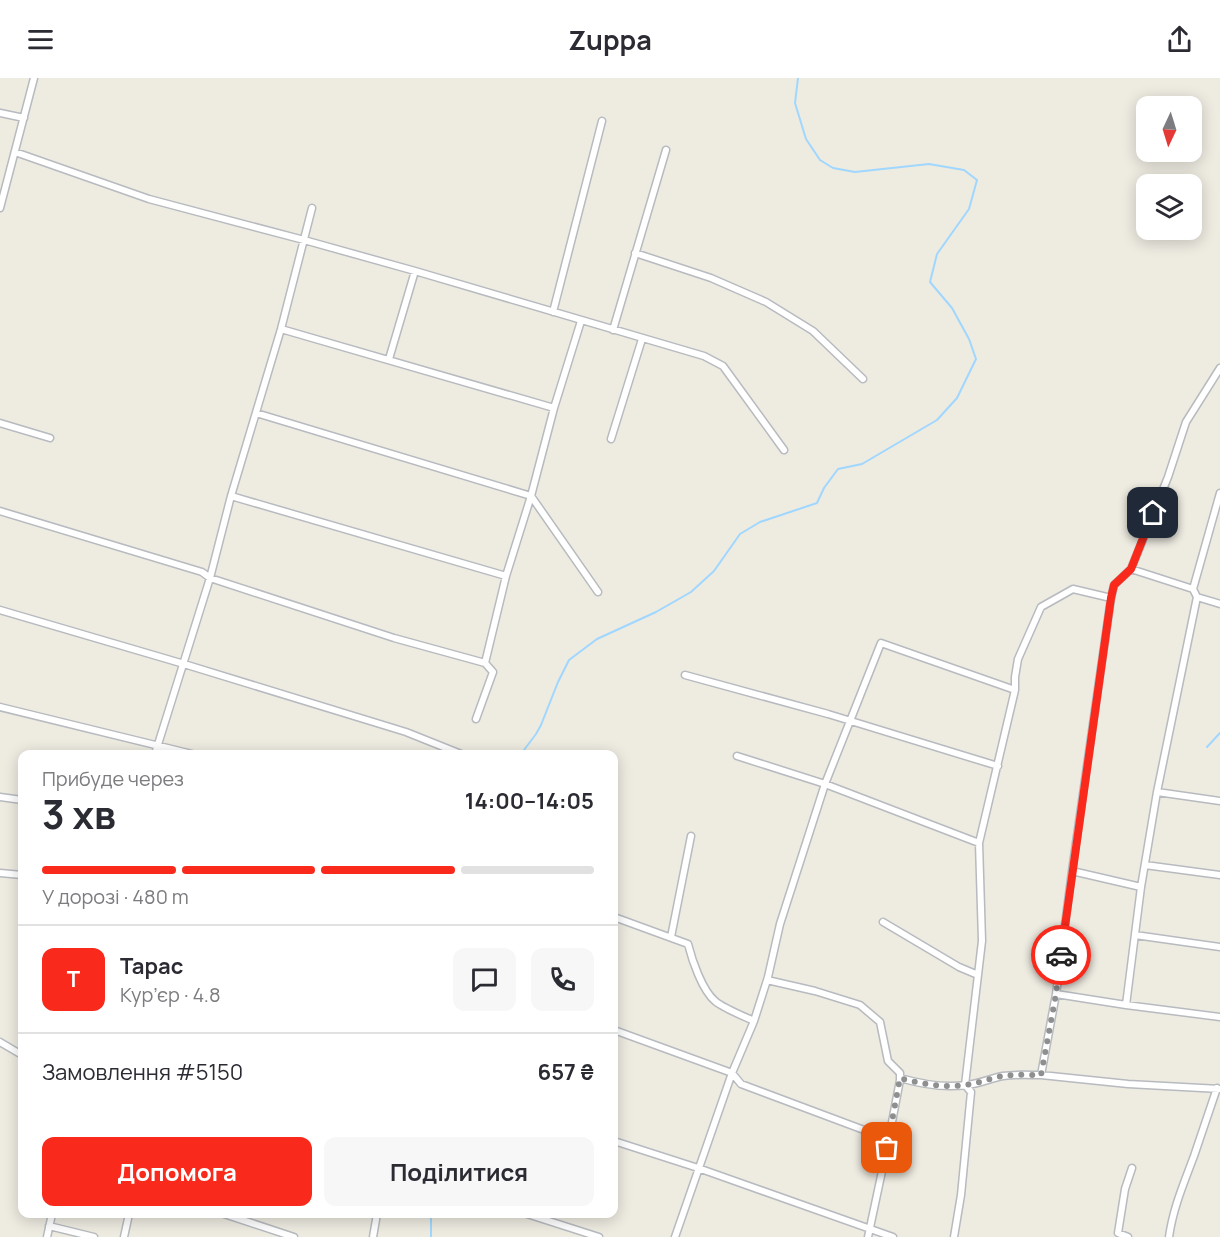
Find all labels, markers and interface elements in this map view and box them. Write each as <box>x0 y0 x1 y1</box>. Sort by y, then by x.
text: Zuppa <box>568 21 652 58</box>
icon: menu <box>24 23 57 56</box>
icon: share <box>1163 23 1196 56</box>
north arrow <box>1136 96 1202 162</box>
map controls <box>1136 96 1202 240</box>
button: layers <box>1136 174 1202 240</box>
pin <box>1127 487 1178 538</box>
icon: home <box>1136 496 1169 529</box>
text: Прибуде через <box>42 765 184 792</box>
text: 14:00–14:05 <box>465 786 594 816</box>
text: 3 хв <box>42 787 116 841</box>
text: У дорозі · 480 m <box>42 883 189 910</box>
courier <box>1031 925 1091 985</box>
icon: car <box>1045 939 1078 972</box>
button: chat <box>453 948 516 1011</box>
button: phone <box>531 948 594 1011</box>
text: Тарас <box>120 951 183 981</box>
text: Т <box>67 964 80 994</box>
text: Кур’єр · 4.8 <box>120 981 221 1008</box>
text: Замовлення #5150 <box>42 1057 243 1087</box>
text: 657 ₴ <box>538 1057 594 1087</box>
pin <box>861 1122 912 1173</box>
icon: bag <box>870 1131 903 1164</box>
button: Допомога <box>42 1137 312 1206</box>
button: Поділитися <box>324 1137 594 1206</box>

